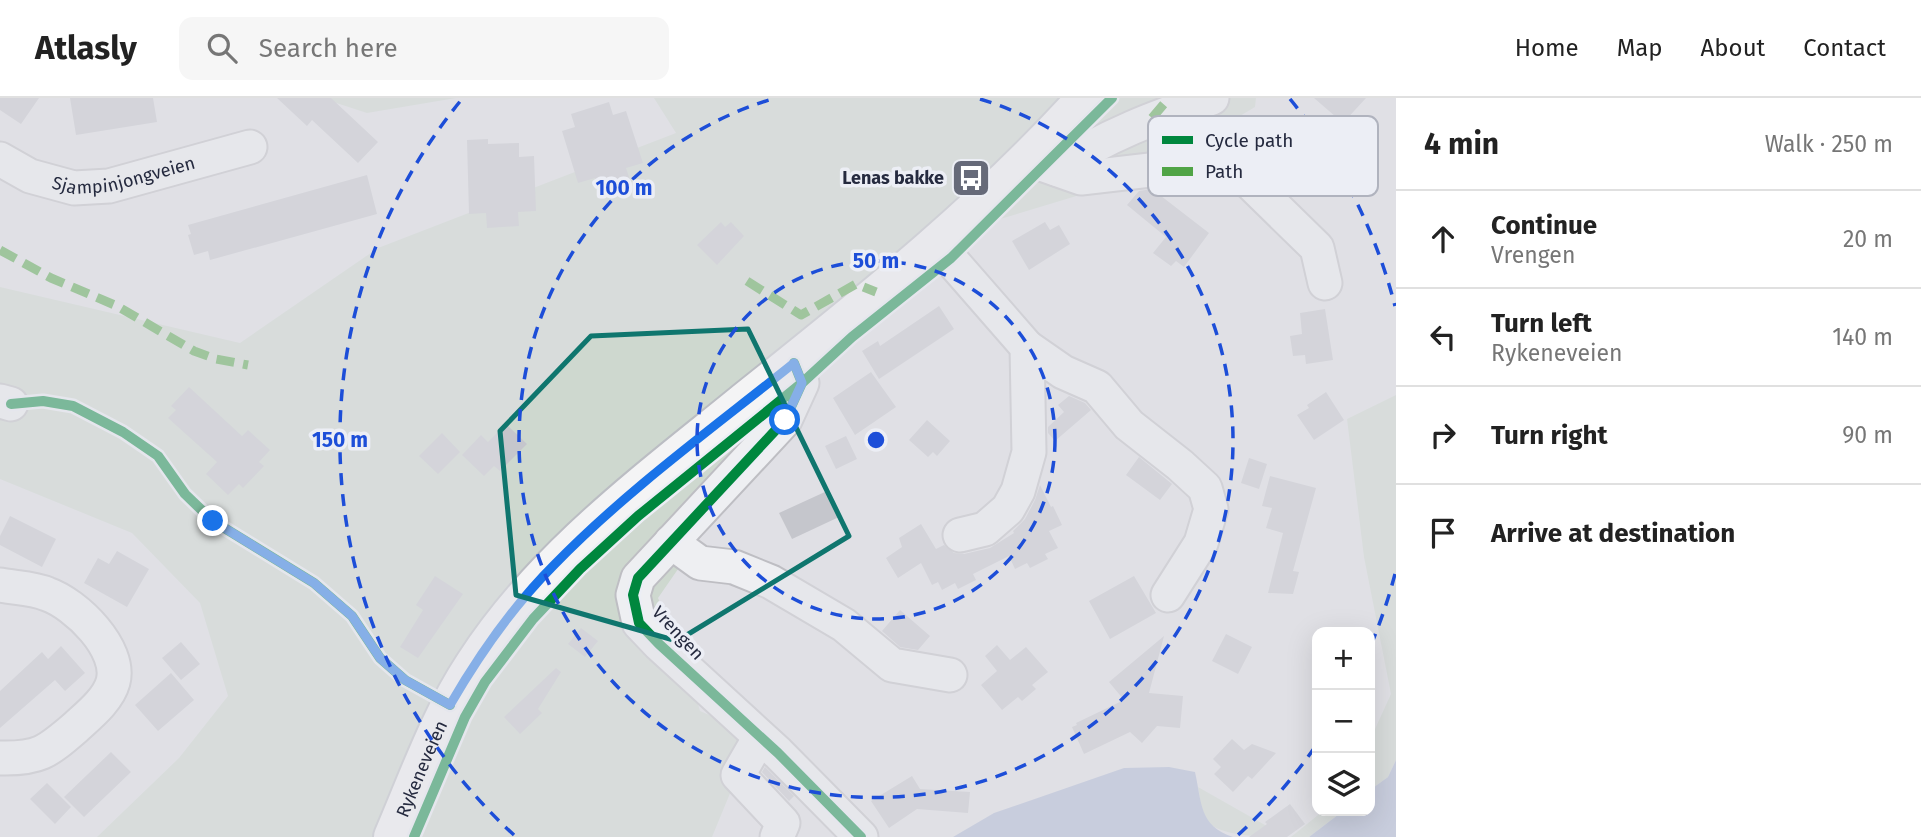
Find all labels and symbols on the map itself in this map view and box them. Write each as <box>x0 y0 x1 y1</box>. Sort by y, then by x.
legend <box>1148 116 1378 196</box>
text: Cycle path <box>1205 129 1293 152</box>
street label: Sjampinjongveien <box>50 152 198 199</box>
bus stop icon: Lenas bakke <box>950 157 992 199</box>
text: Path <box>1205 160 1243 183</box>
place label: Lenas bakke <box>842 167 944 189</box>
text: 100 m <box>595 175 653 201</box>
text: 50 m <box>853 248 899 274</box>
route start <box>769 404 800 435</box>
text: 150 m <box>312 427 368 453</box>
centre of rings <box>864 428 888 452</box>
route end <box>197 505 228 536</box>
street label: Vrengen <box>647 601 709 665</box>
street label: Rykeneveien <box>392 717 452 821</box>

